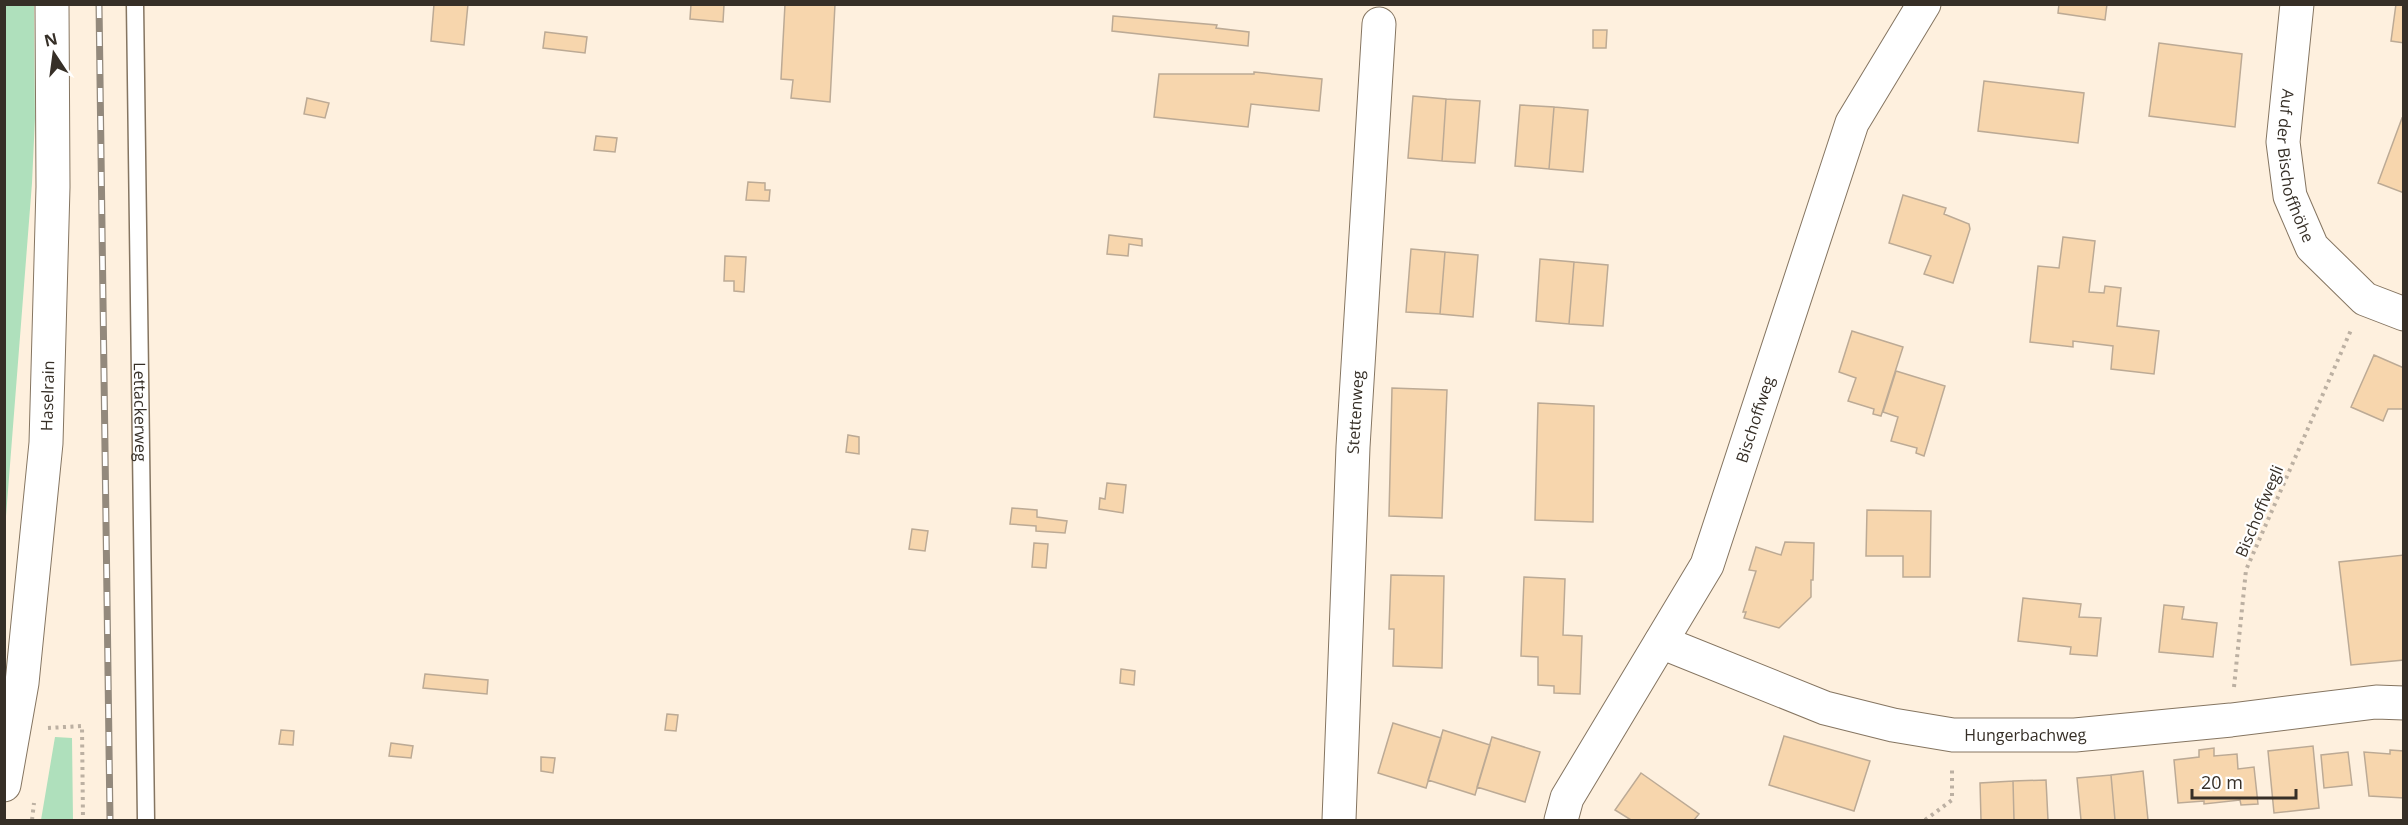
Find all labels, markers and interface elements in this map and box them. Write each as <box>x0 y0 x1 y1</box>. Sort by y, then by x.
north arrow <box>24 24 84 84</box>
text: N <box>42 27 59 52</box>
street label: Auf der Bischoffhöhe <box>2272 88 2320 246</box>
street label: Haselrain <box>35 360 59 431</box>
street label: Lettackerweg <box>129 362 152 462</box>
street label: Stettenweg <box>1342 370 1369 455</box>
street label: Bischoffweg <box>1730 373 1779 465</box>
street label: Bischoffwegli <box>2230 462 2288 560</box>
street label: Hungerbachweg <box>1964 723 2088 746</box>
scale bar <box>2192 762 2296 800</box>
text: 20 m <box>2201 770 2243 794</box>

